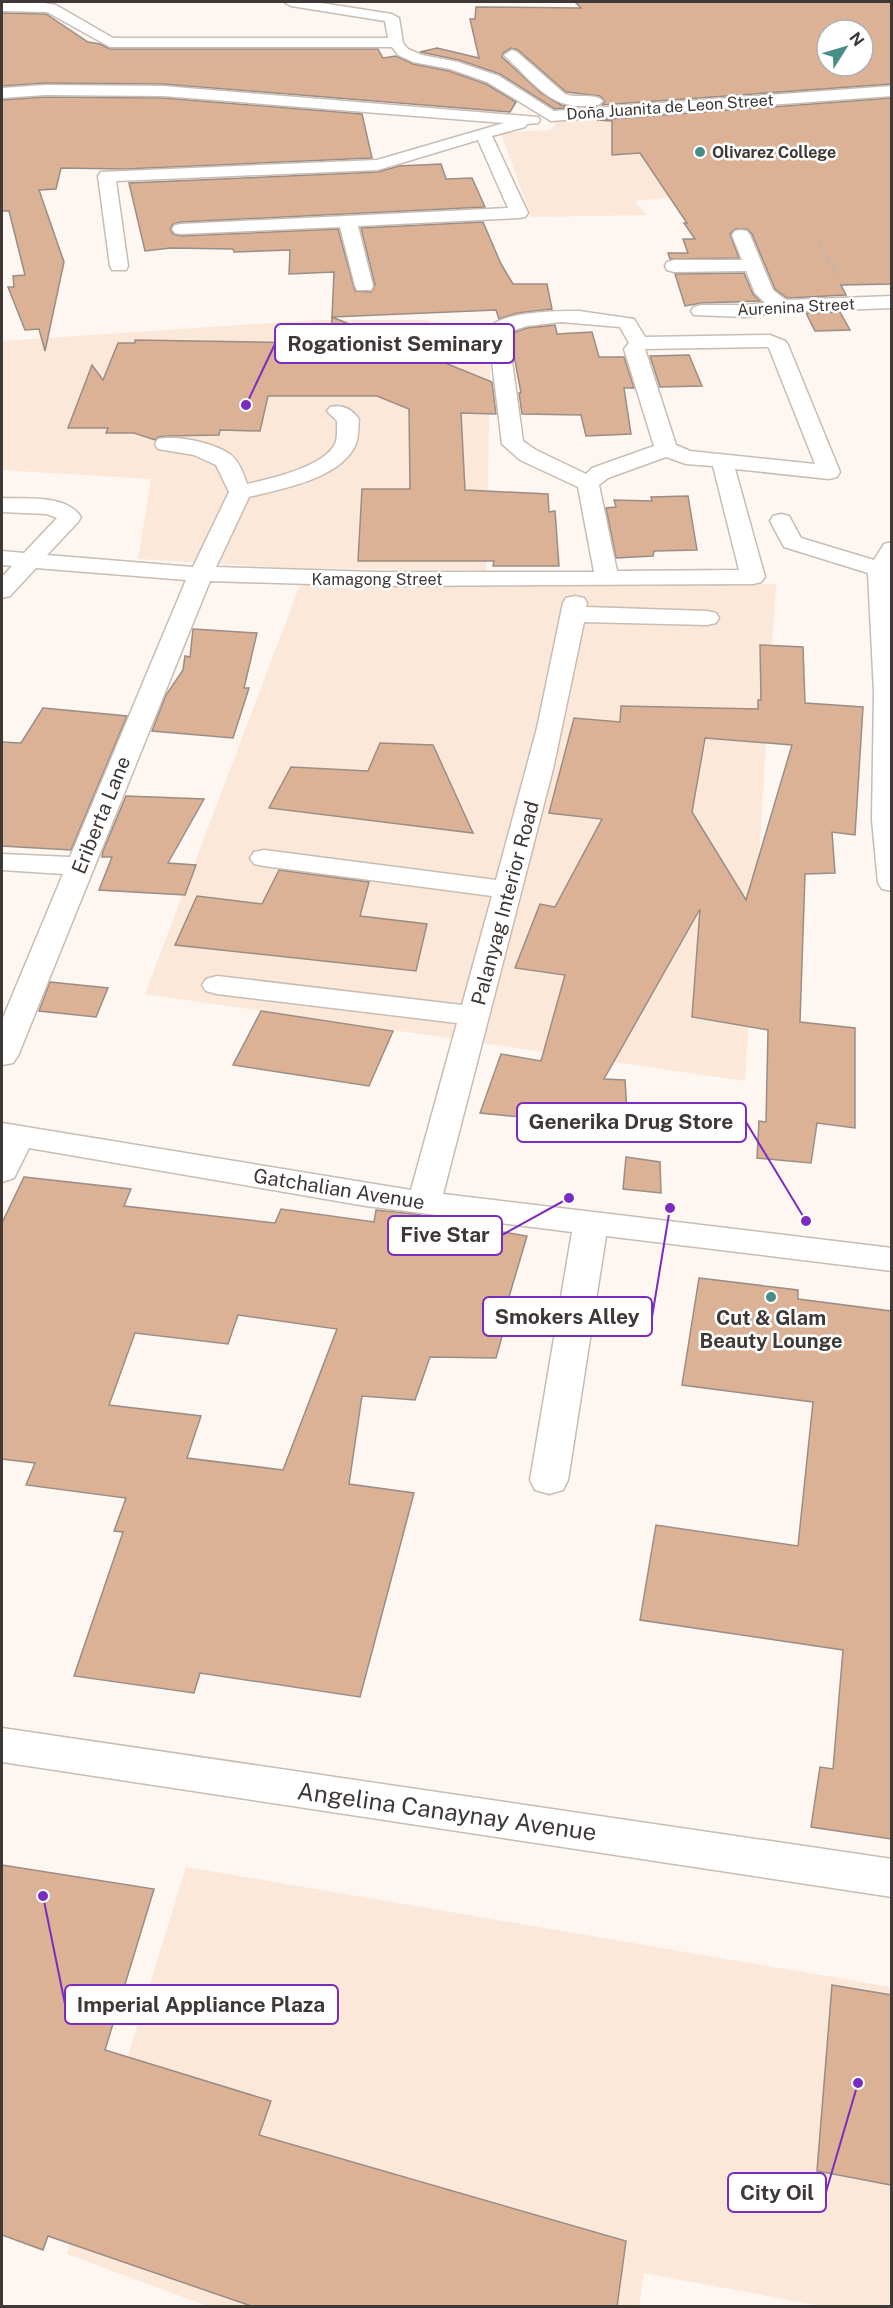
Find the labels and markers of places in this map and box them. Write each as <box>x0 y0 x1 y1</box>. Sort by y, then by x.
place label: Olivarez College <box>712 143 836 162</box>
marker: Olivarez College <box>693 145 707 159</box>
callout: Rogationist Seminary <box>275 324 514 363</box>
callout: Generika Drug Store <box>517 1103 746 1142</box>
callout: Five Star <box>388 1216 502 1255</box>
marker: Cut & Glam Beauty Lounge <box>764 1290 778 1304</box>
callout: Smokers Alley <box>483 1297 652 1336</box>
place label: Cut & Glam Beauty Lounge <box>700 1306 842 1353</box>
callout: Imperial Appliance Plaza <box>65 1985 338 2024</box>
callout: City Oil <box>728 2173 826 2212</box>

